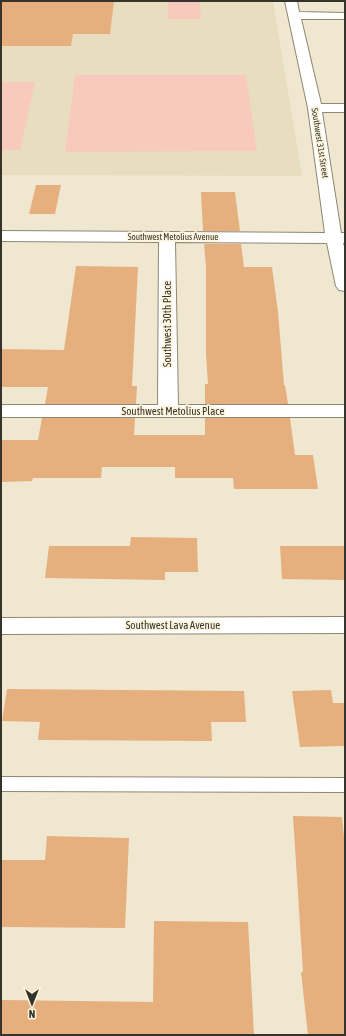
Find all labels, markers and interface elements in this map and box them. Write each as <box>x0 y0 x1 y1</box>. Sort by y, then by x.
street label: Southwest 31st Street <box>310 107 331 179</box>
street label: Southwest Metolius Avenue <box>128 232 218 242</box>
street label: Southwest 30th Place <box>161 281 173 367</box>
street label: Southwest Metolius Place <box>122 405 224 417</box>
street label: Southwest Lava Avenue <box>126 619 220 631</box>
north arrow <box>12 984 52 1024</box>
text: N <box>29 1008 35 1020</box>

